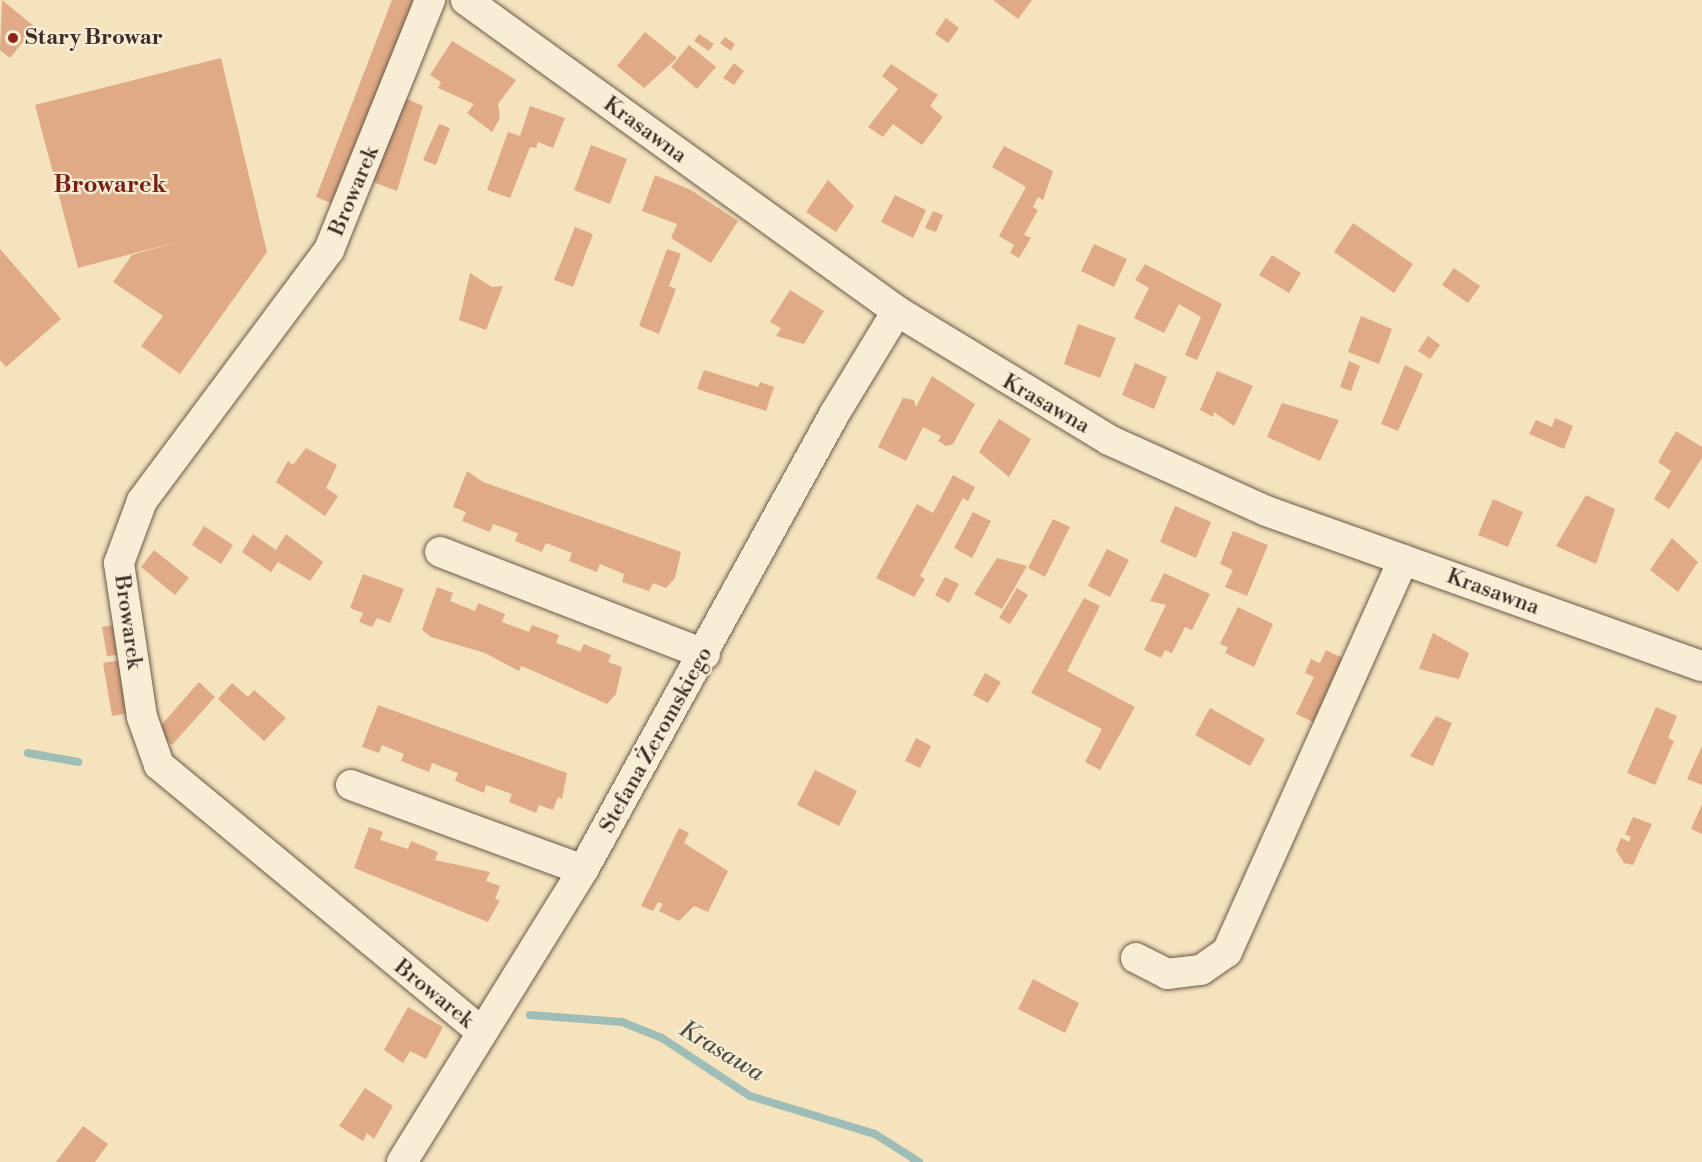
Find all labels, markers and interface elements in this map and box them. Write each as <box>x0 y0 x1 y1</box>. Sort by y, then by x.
place label: Stary Browar <box>25 25 163 51</box>
marker: Stary Browar <box>6 31 20 45</box>
street label: Krasawna <box>598 91 692 169</box>
street label: Browarek <box>323 142 385 240</box>
district label: Browarek <box>53 172 167 200</box>
street label: Krasawna <box>998 368 1094 440</box>
street label: Krasawna <box>1443 563 1543 621</box>
street label: Browarek <box>108 573 148 671</box>
street label: Stefana Żeromskiego <box>594 642 718 838</box>
street label: Browarek <box>389 954 479 1034</box>
water label: Krasawa <box>673 1015 769 1089</box>

